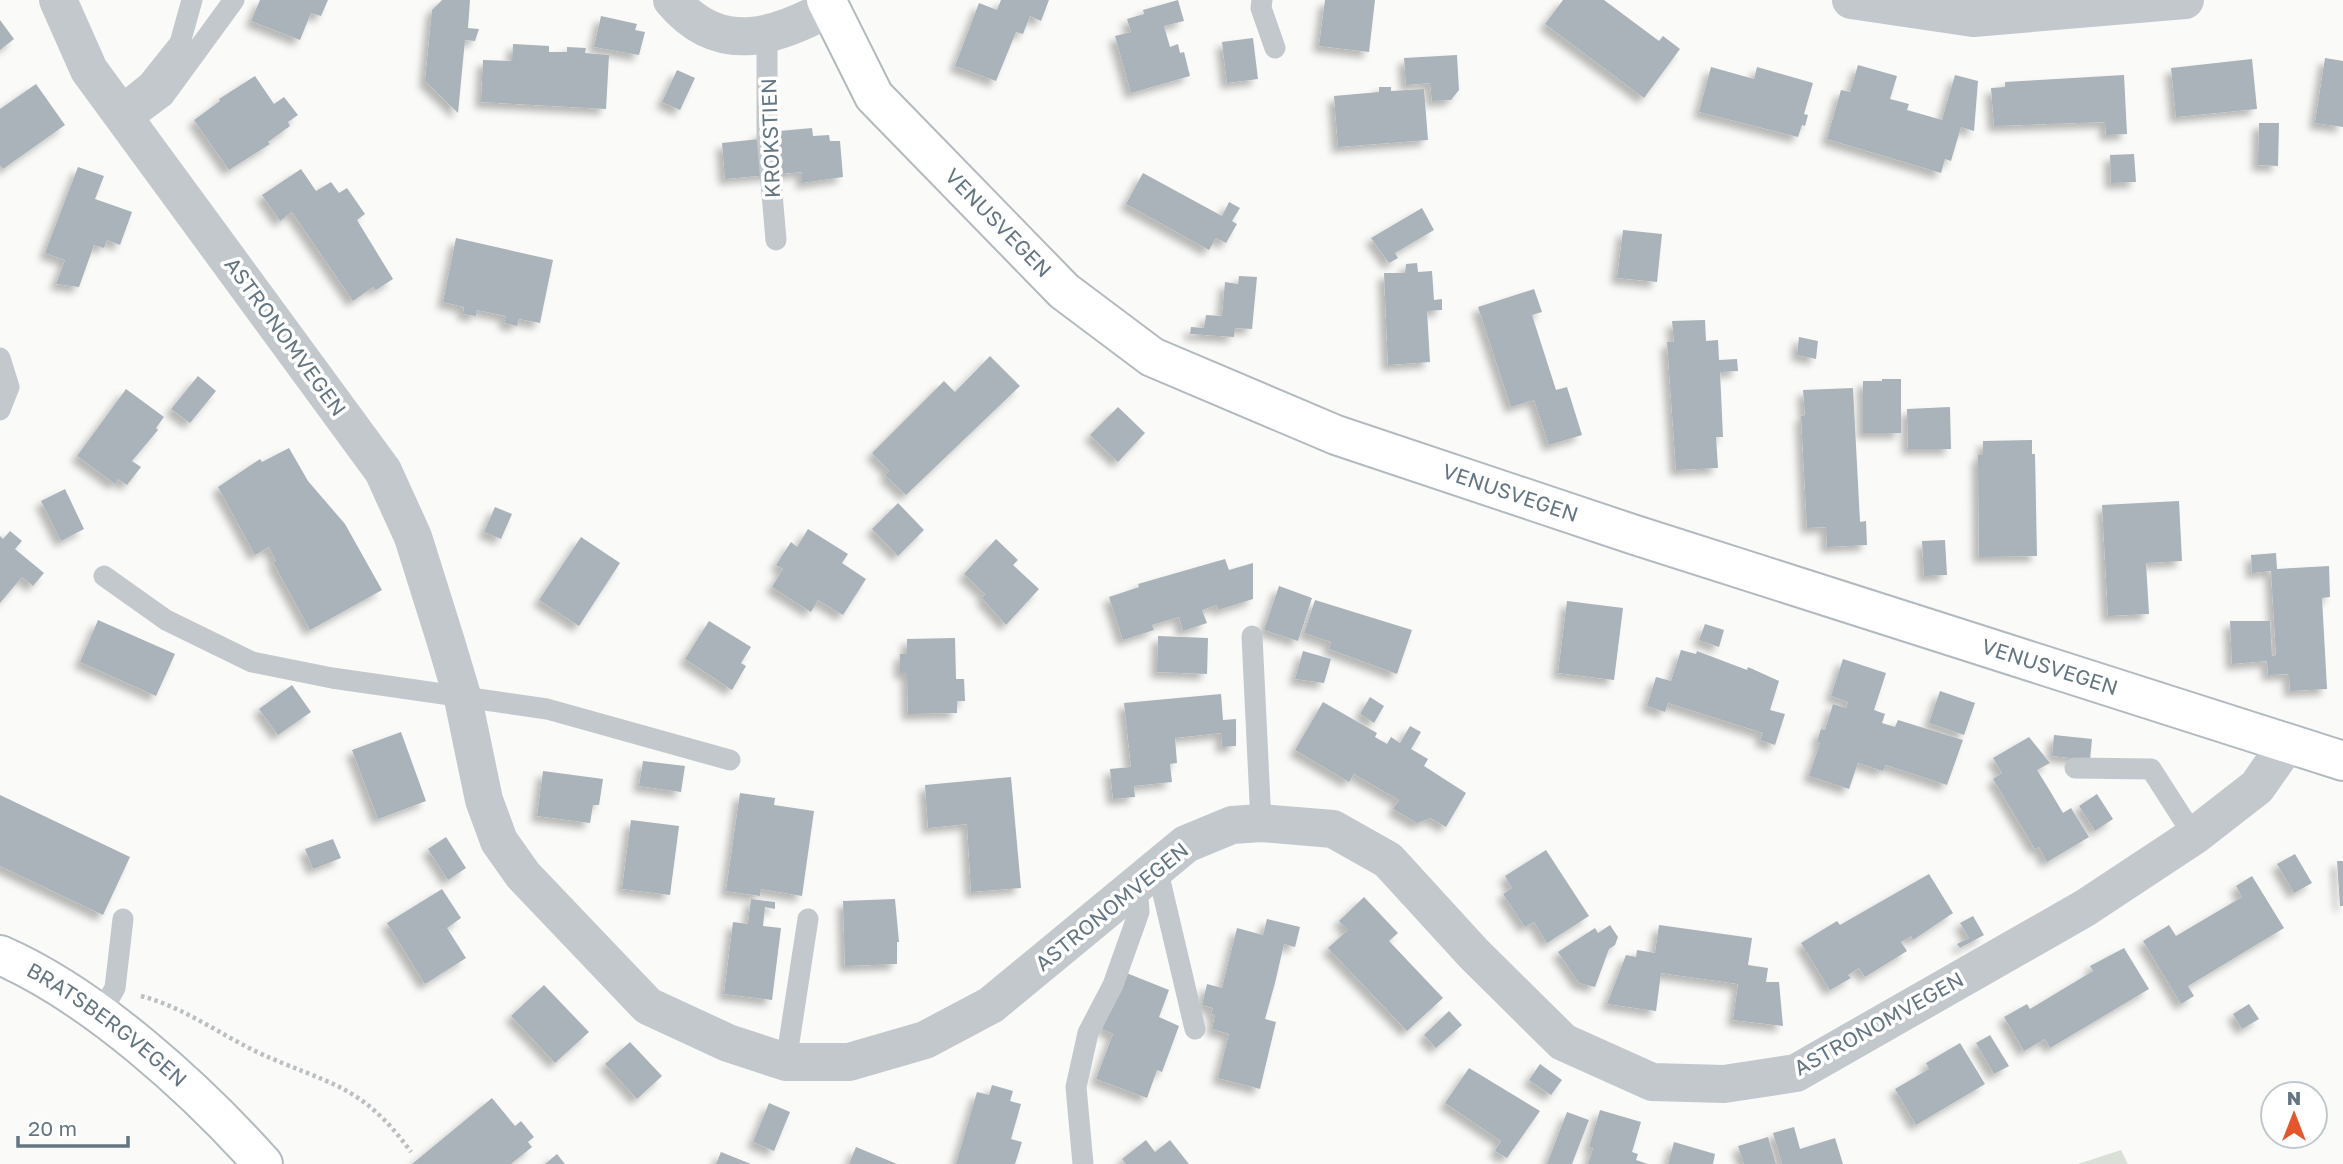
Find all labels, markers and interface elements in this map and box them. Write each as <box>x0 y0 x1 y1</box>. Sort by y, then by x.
street label: KROKSTIEN <box>755 78 785 198</box>
street label: VENUSVEGEN <box>940 163 1057 282</box>
street label: ASTRONOMVEGEN <box>219 252 352 421</box>
street label: VENUSVEGEN <box>1439 457 1582 527</box>
street label: VENUSVEGEN <box>1979 632 2121 700</box>
street label: ASTRONOMVEGEN <box>1029 836 1193 976</box>
street label: BRATSBERGVEGEN <box>23 956 193 1092</box>
street label: ASTRONOMVEGEN <box>1789 966 1968 1081</box>
north arrow <box>2259 1080 2329 1150</box>
text: N <box>2287 1086 2301 1109</box>
scale bar <box>18 1104 128 1148</box>
text: 20 m <box>28 1115 77 1141</box>

